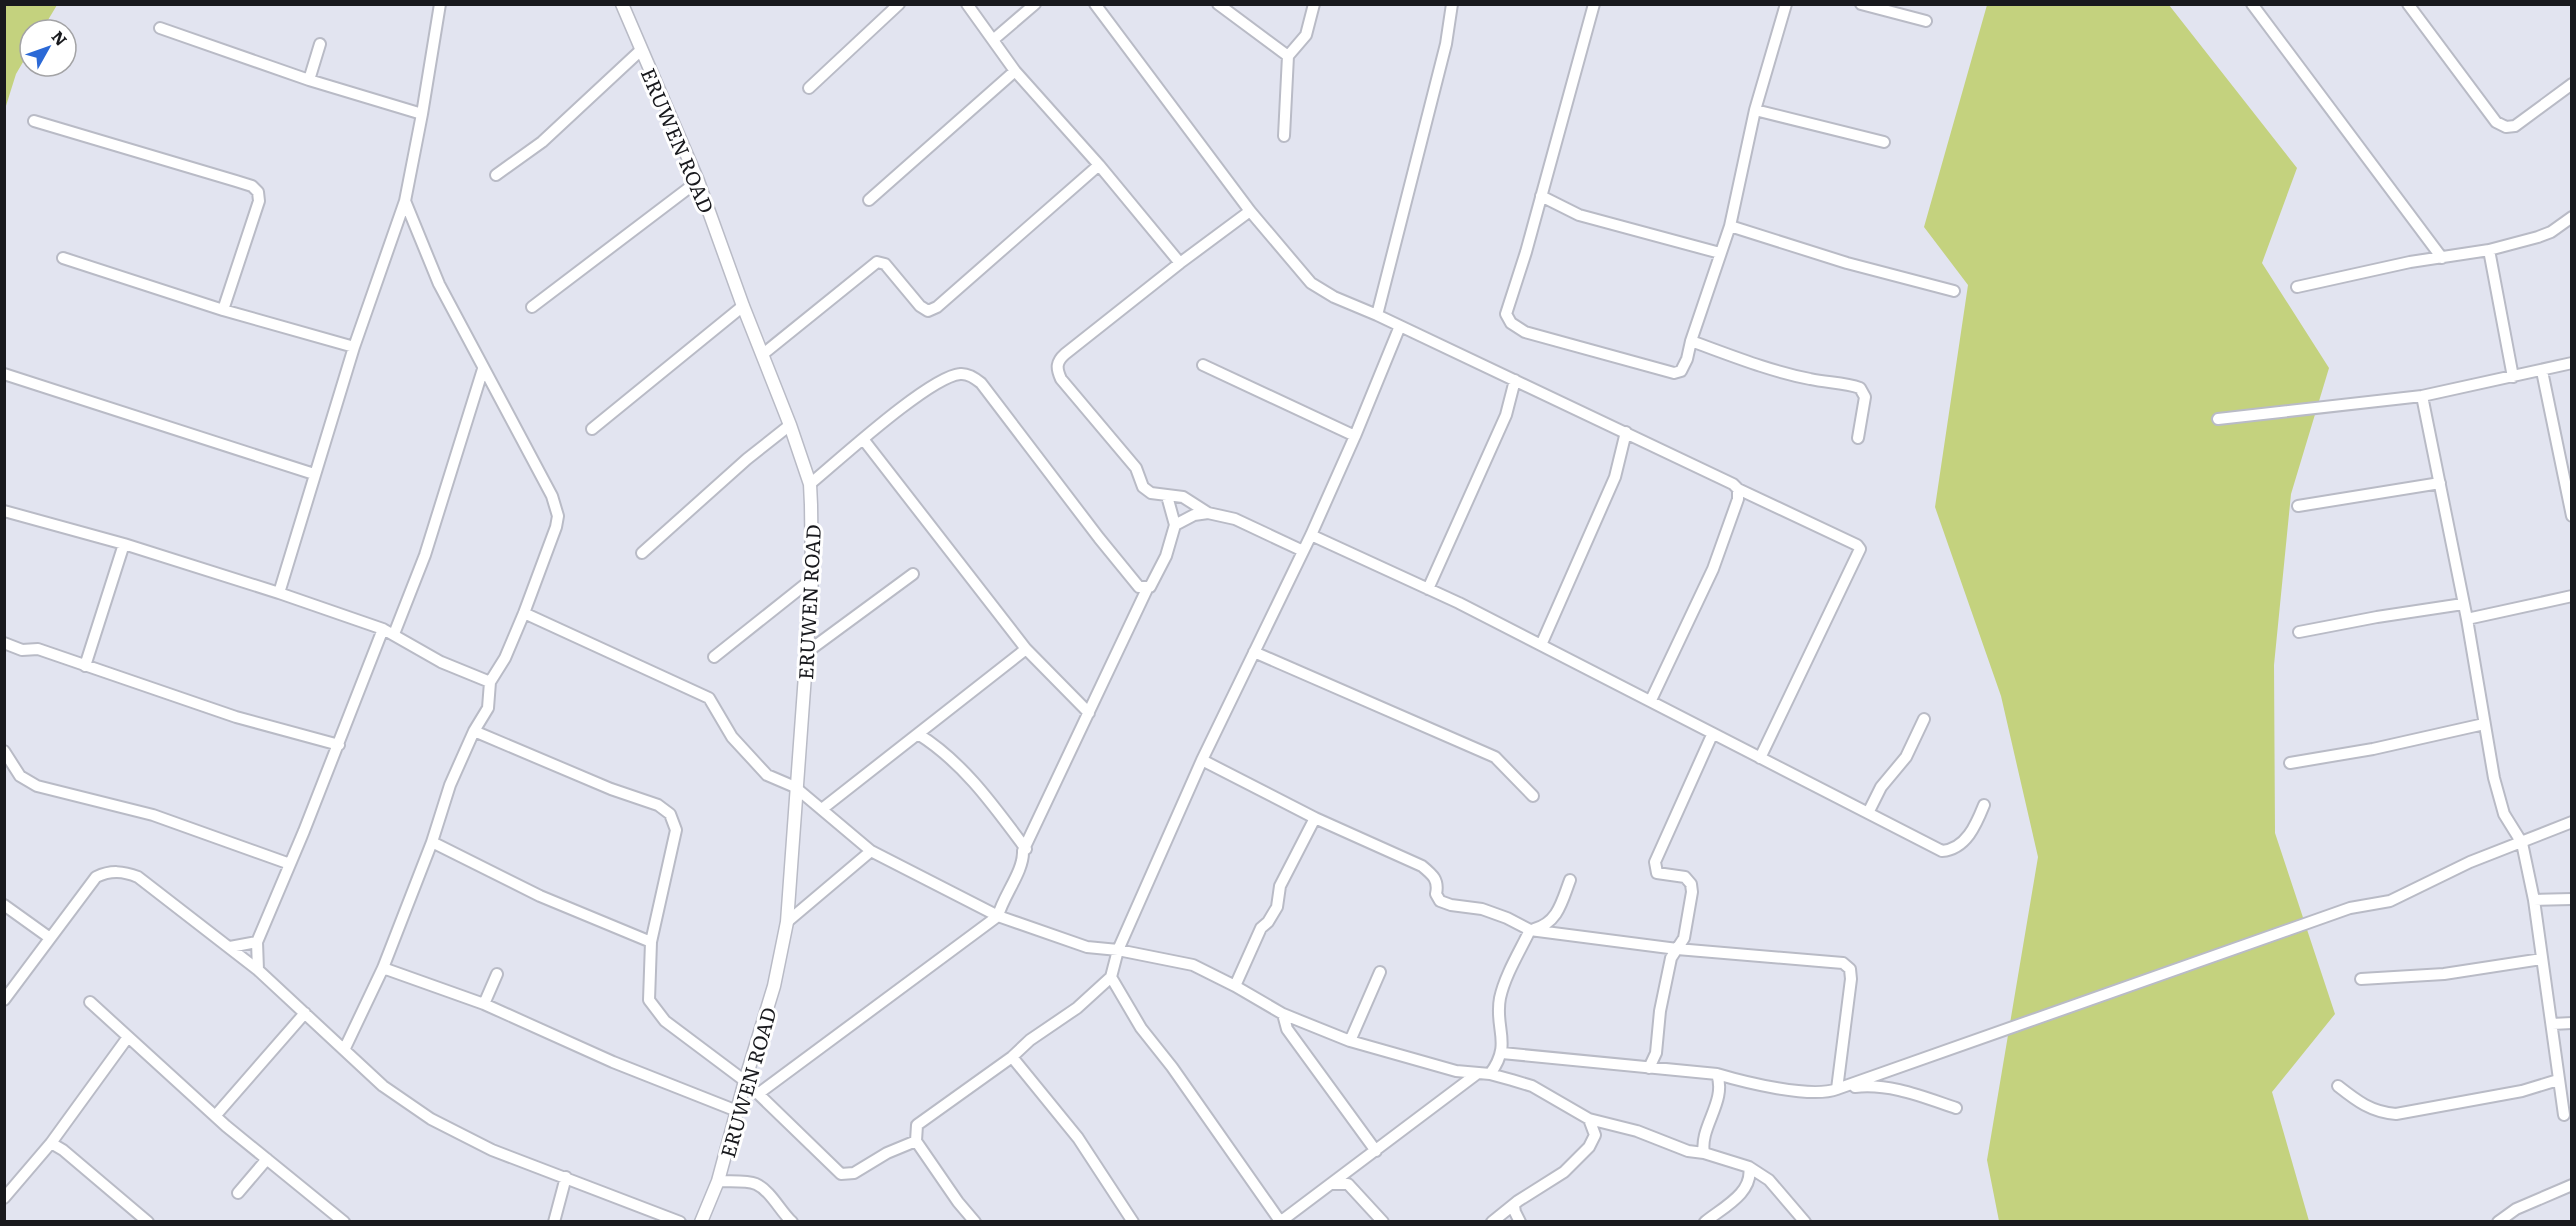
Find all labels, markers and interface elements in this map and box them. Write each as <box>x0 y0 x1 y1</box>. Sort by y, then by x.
north arrow <box>18 18 78 78</box>
text: N <box>47 25 74 51</box>
street label: ERUWEN ROAD <box>635 63 723 217</box>
street label: ERUWEN ROAD <box>789 524 827 680</box>
street label: ERUWEN ROAD <box>711 1003 783 1161</box>

